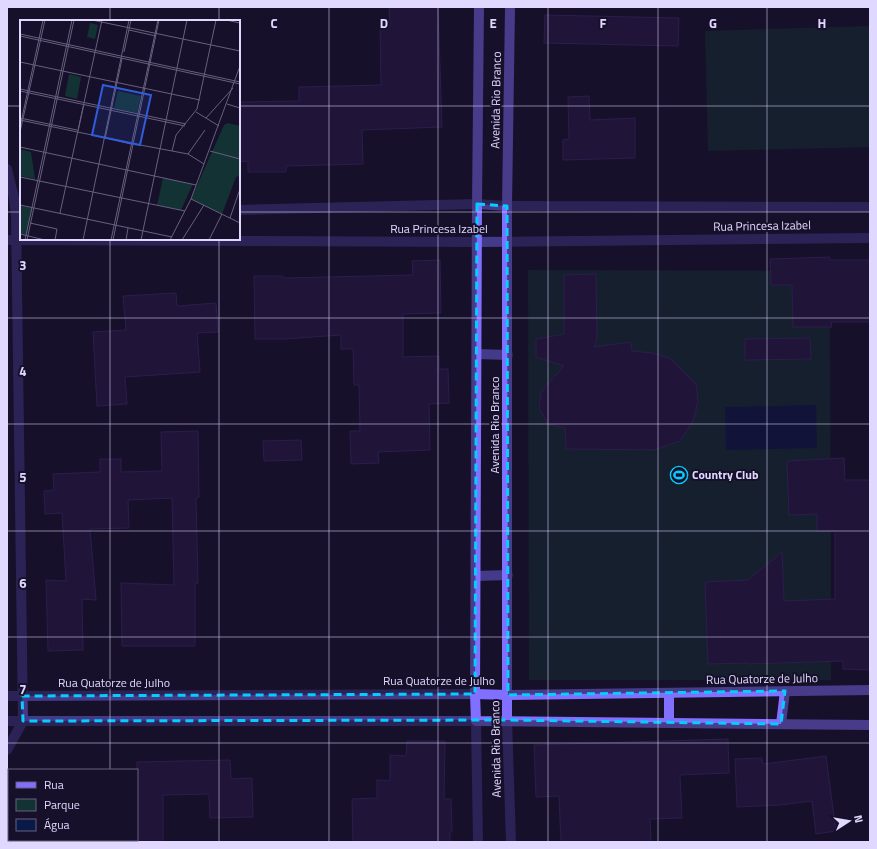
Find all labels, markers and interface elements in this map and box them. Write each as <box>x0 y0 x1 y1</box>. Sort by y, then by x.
text: C <box>270 13 278 33</box>
text: D <box>380 13 388 33</box>
text: E <box>489 13 497 33</box>
text: F <box>600 13 607 33</box>
text: G <box>709 13 717 33</box>
text: H <box>818 13 826 33</box>
inset map <box>20 20 240 240</box>
street label: Avenida Rio Branco <box>485 51 506 149</box>
street label: Rua Princesa Izabel <box>713 215 811 236</box>
street label: Rua Princesa Izabel <box>390 219 488 238</box>
text: 3 <box>19 255 27 275</box>
text: 4 <box>19 361 27 381</box>
street label: Avenida Rio Branco <box>485 376 504 474</box>
sports icon: Country Club <box>669 465 689 485</box>
place label: Country Club <box>692 465 759 484</box>
text: 5 <box>19 467 27 487</box>
text: 6 <box>19 573 27 593</box>
street label: Rua Quatorze de Julho <box>706 668 818 689</box>
street label: Rua Quatorze de Julho <box>383 671 495 690</box>
street label: Rua Quatorze de Julho <box>58 673 170 692</box>
text: 7 <box>19 679 27 699</box>
street label: Avenida Rio Branco <box>485 700 506 798</box>
legend <box>8 769 138 841</box>
text: Rua <box>44 775 64 794</box>
text: Parque <box>44 795 80 814</box>
north arrow <box>829 801 869 841</box>
text: N <box>850 814 867 824</box>
text: Água <box>44 815 70 834</box>

